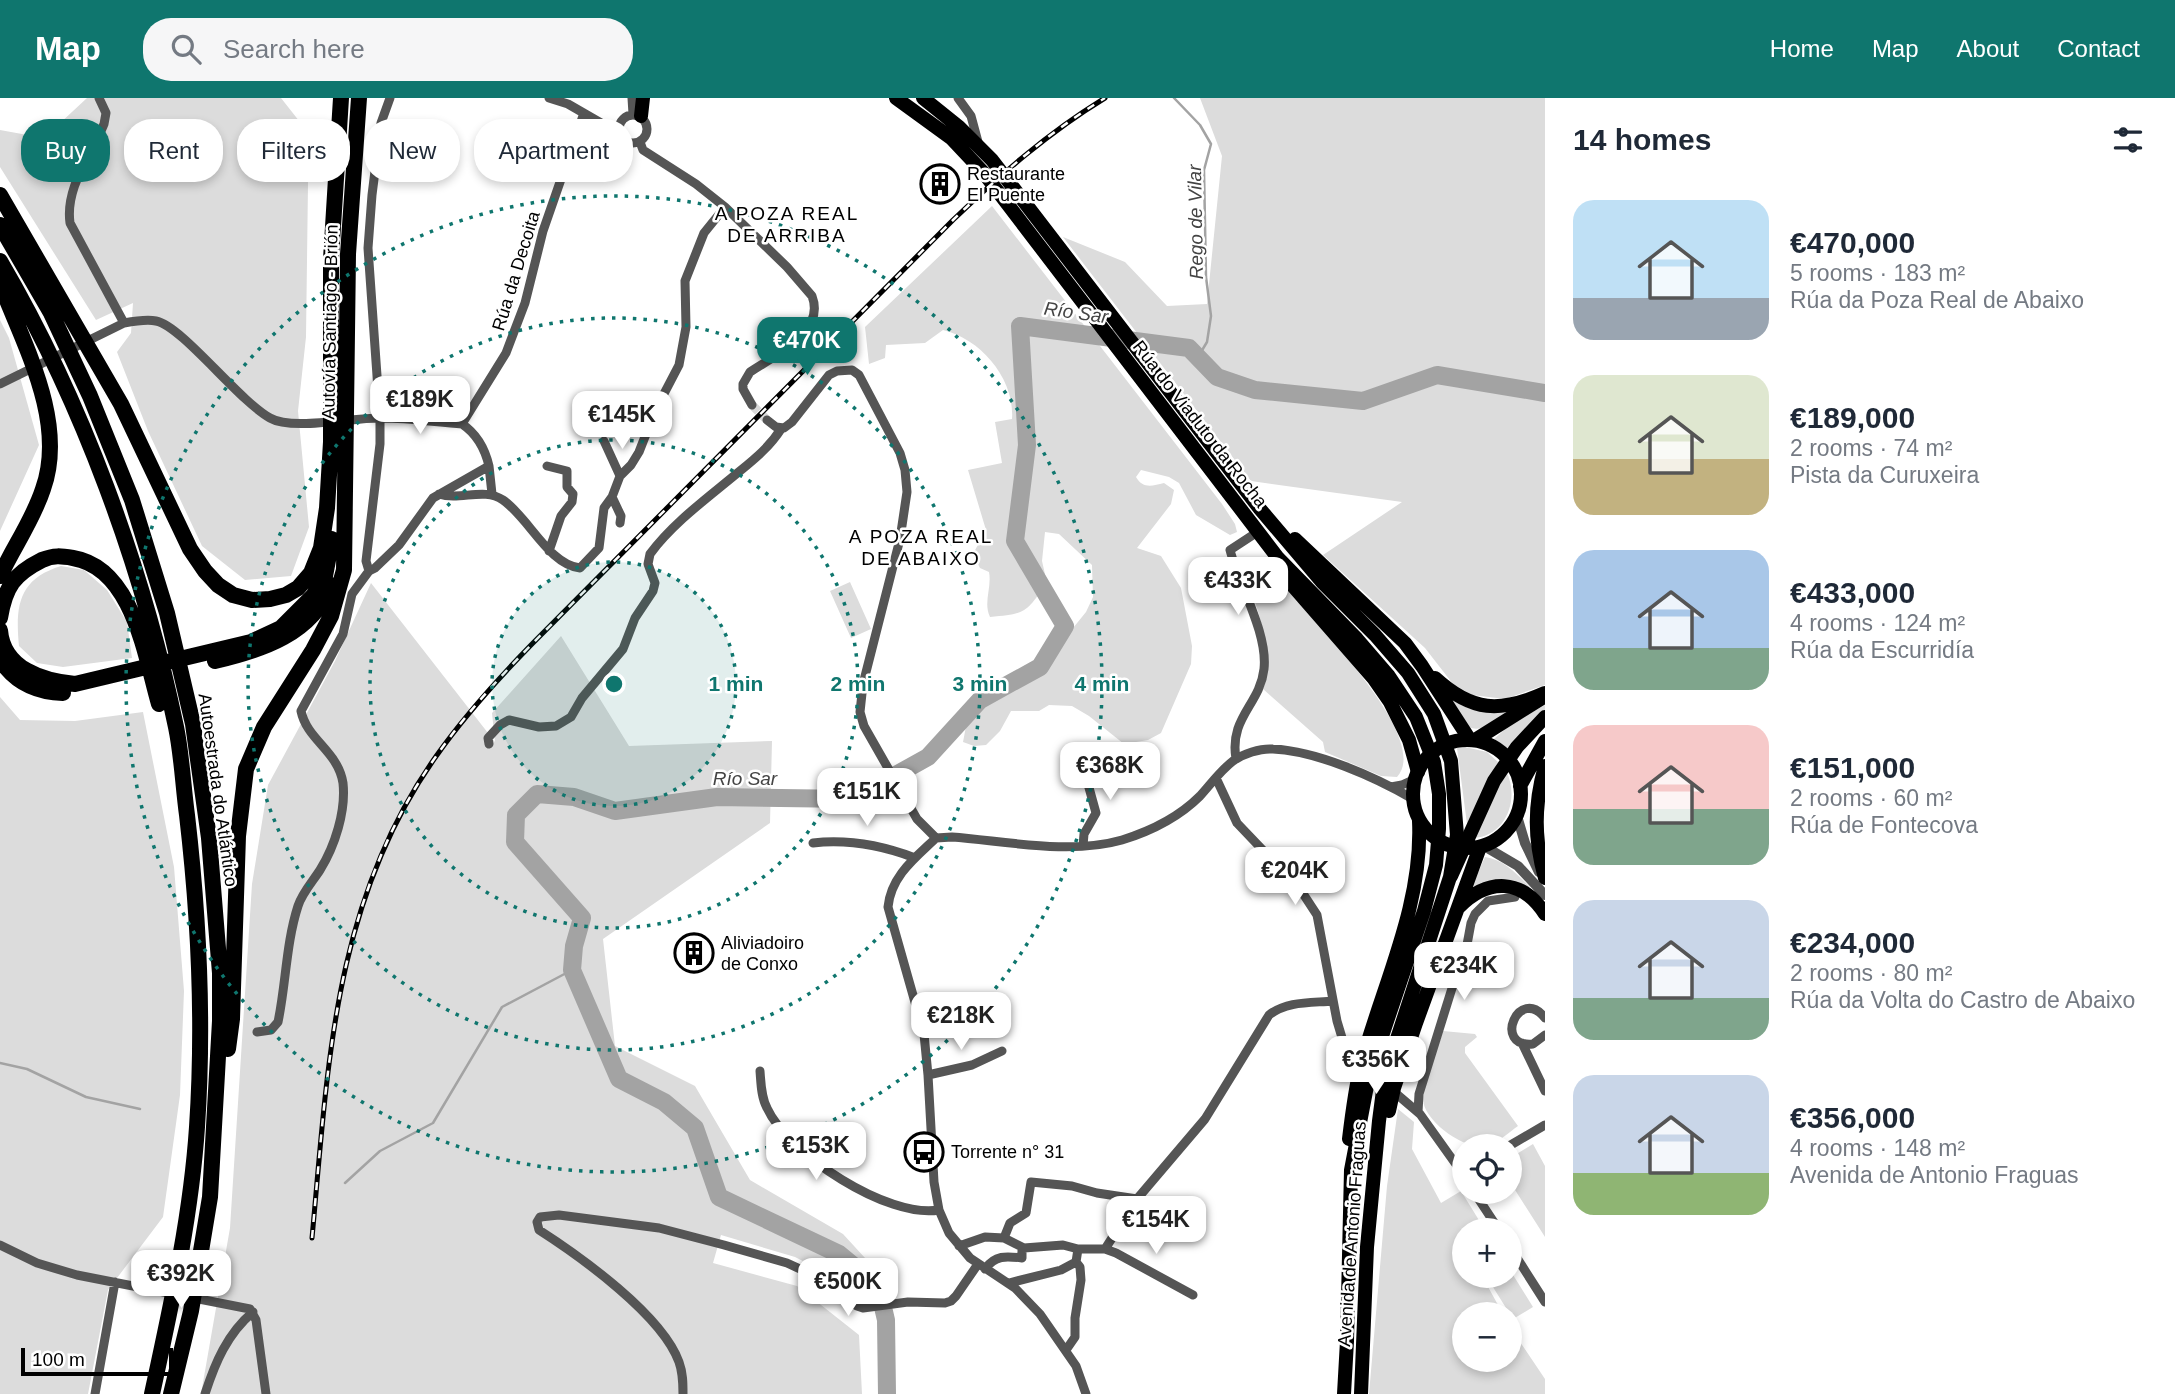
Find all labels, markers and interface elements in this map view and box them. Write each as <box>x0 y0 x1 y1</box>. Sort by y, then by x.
search box <box>143 18 633 81</box>
text: Map <box>35 30 101 67</box>
icon: search <box>167 30 205 68</box>
text: Search here <box>223 34 365 64</box>
text: Home <box>1770 35 1834 62</box>
text: Map <box>1872 35 1919 62</box>
text: About <box>1957 35 2019 62</box>
text: Contact <box>2057 35 2140 62</box>
chip: Buy <box>21 119 110 182</box>
chip: Rent <box>124 119 223 182</box>
chip: Filters <box>237 119 350 182</box>
chip: New <box>364 119 460 182</box>
chip: Apartment <box>474 119 633 182</box>
icon: filters <box>2109 121 2147 159</box>
text: 14 homes <box>1573 123 1711 156</box>
building icon: Restaurante El Puente <box>919 163 961 205</box>
place label: Restaurante El Puente <box>967 164 1065 205</box>
water label: Rego de Vilar <box>1184 164 1207 280</box>
district label: A POZA REAL DE ARRIBA <box>715 203 859 246</box>
street label: Rúa da Decoita <box>488 208 544 333</box>
street label: Autovía Santiago - Brión <box>318 224 342 420</box>
text: €470,000 <box>1790 226 1915 259</box>
icon: home <box>1629 228 1713 312</box>
text: 5 rooms · 183 m² <box>1790 260 1965 286</box>
text: Rúa da Poza Real de Abaixo <box>1790 287 2084 313</box>
water label: Río Sar <box>1043 298 1110 327</box>
pin: €470K <box>758 317 856 377</box>
text: €470K <box>773 327 841 353</box>
street label: Rúa do Viaduto da Rocha <box>1129 337 1272 512</box>
pin: €189K <box>371 376 469 436</box>
text: €189K <box>386 386 454 412</box>
pin: €145K <box>573 392 671 451</box>
text: €145K <box>588 401 656 427</box>
text: €189,000 <box>1790 401 1915 434</box>
icon: home <box>1629 403 1713 487</box>
text: 2 rooms · 74 m² <box>1790 435 1952 461</box>
text: Pista da Curuxeira <box>1790 462 1979 488</box>
district label: A POZA REAL DE ABAIXO <box>849 526 993 569</box>
pin: €433K <box>1189 558 1287 617</box>
text: €433K <box>1204 567 1272 593</box>
text: €433,000 <box>1790 576 1915 609</box>
icon: home <box>1629 578 1713 662</box>
text: 4 rooms · 124 m² <box>1790 610 1965 636</box>
text: Rúa da Escurridía <box>1790 637 1974 663</box>
centre of rings <box>602 672 626 696</box>
text: 1 min <box>709 672 763 695</box>
text: 2 min <box>831 672 885 695</box>
text: 3 min <box>953 672 1007 695</box>
text: 4 min <box>1075 672 1129 695</box>
street label: Autoestrada do Atlántico <box>195 692 241 888</box>
pin: €368K <box>1061 742 1159 802</box>
text: €151,000 <box>1790 751 1915 784</box>
text: €368K <box>1076 752 1144 778</box>
icon: home <box>1629 753 1713 837</box>
water label: Río Sar <box>713 768 778 789</box>
pin: €151K <box>818 768 916 828</box>
text: €151K <box>833 778 901 804</box>
text: 2 rooms · 60 m² <box>1790 785 1952 811</box>
text: Rúa de Fontecova <box>1790 812 1978 838</box>
pin: €204K <box>1246 848 1344 907</box>
text: €204K <box>1261 857 1329 883</box>
text: €234,000 <box>1790 926 1915 959</box>
icon: home <box>1629 928 1713 1012</box>
building icon: Aliviadoiro de Conxo <box>673 932 715 974</box>
place label: Aliviadoiro de Conxo <box>721 933 804 974</box>
pin: €234K <box>1415 942 1513 1002</box>
text: €234K <box>1430 952 1498 978</box>
text: 2 rooms · 80 m² <box>1790 960 1952 986</box>
text: Rúa da Volta do Castro de Abaixo <box>1790 987 2135 1013</box>
pin: €218K <box>912 992 1010 1052</box>
text: €218K <box>927 1002 995 1028</box>
pin: €356K <box>1327 1037 1425 1096</box>
text: €356K <box>1342 1046 1410 1072</box>
text: €356,000 <box>1790 1101 1915 1134</box>
icon: home <box>1629 1103 1713 1187</box>
street label: Avenida de Antonio Fraguas <box>1334 1121 1370 1347</box>
pin: €153K <box>767 1122 865 1182</box>
bus stop icon: Torrente n° 31 <box>903 1131 945 1173</box>
text: €153K <box>782 1132 850 1158</box>
map controls <box>1452 1134 1522 1372</box>
button: locate <box>1452 1134 1522 1204</box>
text: 4 rooms · 148 m² <box>1790 1135 1965 1161</box>
place label: Torrente n° 31 <box>951 1142 1064 1162</box>
text: Avenida de Antonio Fraguas <box>1790 1162 2079 1188</box>
pin: €154K <box>1107 1196 1205 1256</box>
text: €154K <box>1122 1206 1190 1232</box>
button: + <box>1452 1218 1522 1288</box>
pin: €392K <box>132 1250 230 1310</box>
pin: €500K <box>799 1258 897 1318</box>
text: €392K <box>147 1260 215 1286</box>
text: €500K <box>814 1268 882 1294</box>
button: − <box>1452 1302 1522 1372</box>
scale bar <box>21 1345 173 1377</box>
text: 100 m <box>32 1349 85 1370</box>

